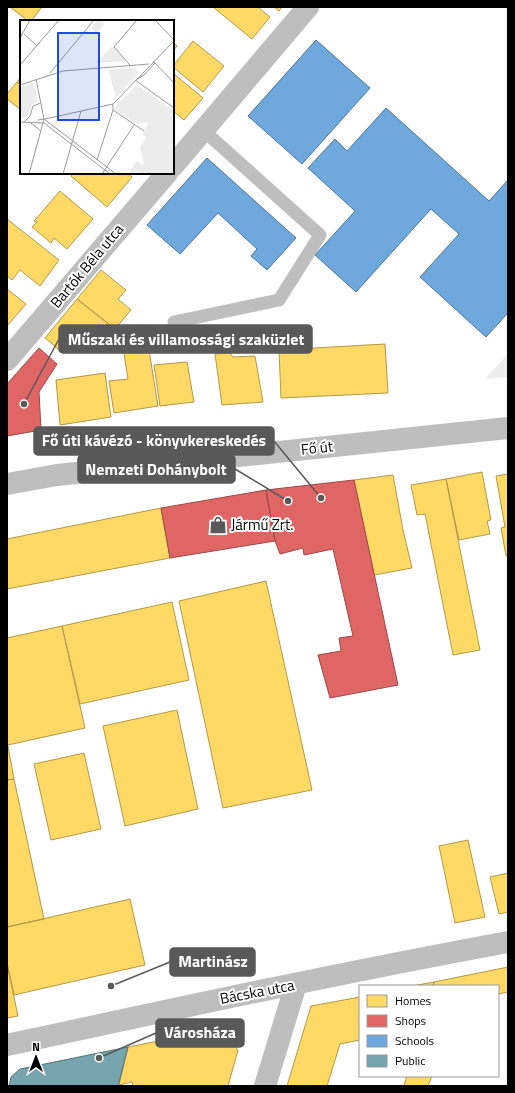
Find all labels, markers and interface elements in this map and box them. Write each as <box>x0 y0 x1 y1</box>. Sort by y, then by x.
inset map <box>20 20 174 174</box>
street label: Bartók Béla utca <box>44 218 129 313</box>
callout: Műszaki és villamossági szaküzlet <box>59 325 312 353</box>
text: Műszaki és villamossági szaküzlet <box>68 327 304 351</box>
callout: Fő úti kávézó - könyvkereskedés <box>34 427 274 455</box>
text: Fő úti kávézó - könyvkereskedés <box>42 428 266 452</box>
street label: Fő út <box>300 434 335 461</box>
callout: Nemzeti Dohánybolt <box>78 455 235 483</box>
text: Nemzeti Dohánybolt <box>85 457 227 481</box>
place label: Jármű Zrt. <box>231 513 294 536</box>
shop icon: Jármű Zrt. <box>208 515 228 535</box>
callout: Martinász <box>170 948 255 976</box>
text: Martinász <box>178 949 248 973</box>
street label: Bácska utca <box>218 973 297 1010</box>
legend <box>359 985 499 1077</box>
text: Homes <box>395 991 431 1010</box>
text: Shops <box>395 1011 427 1030</box>
callout: Városháza <box>156 1019 244 1047</box>
text: Városháza <box>164 1020 236 1044</box>
text: Schools <box>395 1031 435 1050</box>
north arrow <box>16 1037 56 1077</box>
text: N <box>32 1039 40 1055</box>
text: Public <box>395 1051 425 1070</box>

